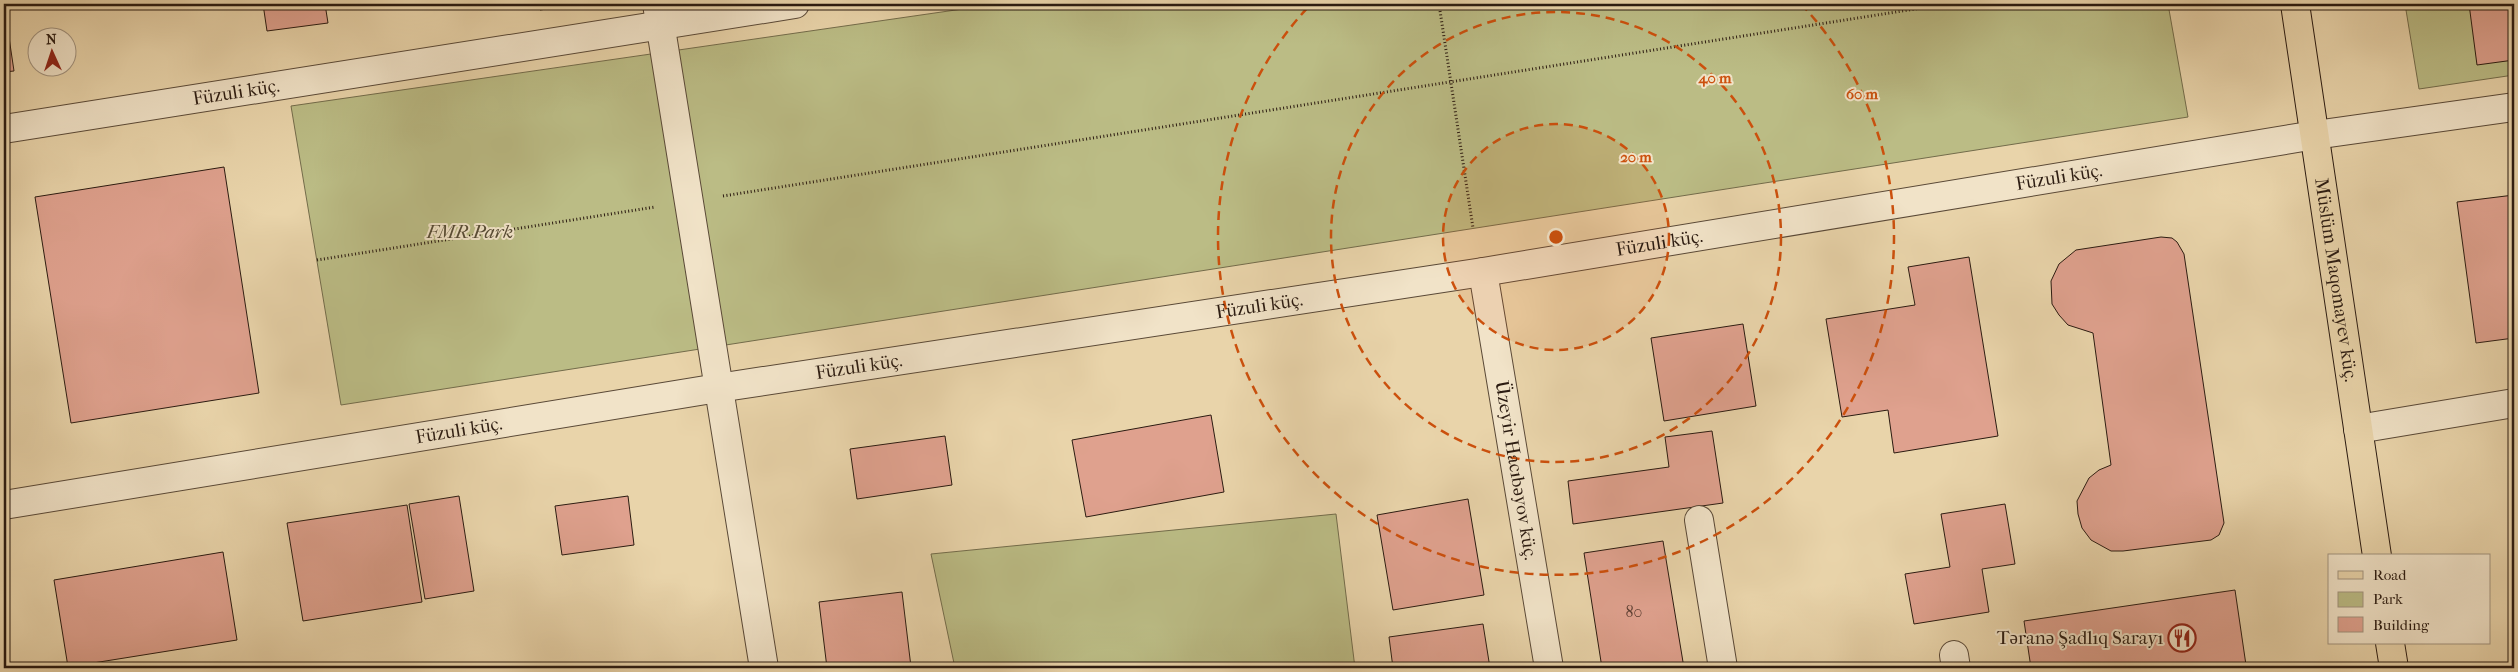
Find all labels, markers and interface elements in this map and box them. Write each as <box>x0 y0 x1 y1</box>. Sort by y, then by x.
north arrow <box>28 28 78 78</box>
text: N <box>46 31 57 48</box>
text: 40 m <box>1698 69 1732 87</box>
street label: Füzuli küç. <box>191 75 281 110</box>
text: 60 m <box>1846 85 1879 103</box>
text: 20 m <box>1620 148 1652 166</box>
street label: Füzuli küç. <box>2014 159 2104 195</box>
street label: Müslüm Maqomayev küç. <box>2310 177 2362 383</box>
park label: FMR Park <box>426 221 513 243</box>
street label: Füzuli küç. <box>1614 225 1704 261</box>
centre of rings <box>1547 228 1565 246</box>
street label: Füzuli küç. <box>1214 288 1304 323</box>
street label: Füzuli küç. <box>814 349 904 384</box>
street label: Üzeyir Hacıbəyov küç. <box>1490 379 1542 562</box>
street label: Füzuli küç. <box>414 413 504 448</box>
legend <box>2328 554 2490 644</box>
text: Road <box>2373 566 2407 584</box>
text: Park <box>2373 590 2403 608</box>
house number: 80 <box>1626 602 1642 621</box>
text: Building <box>2373 616 2430 634</box>
restaurant icon: Təranə Şadlıq Sarayı <box>2167 623 2197 653</box>
place label: Təranə Şadlıq Sarayı <box>1997 627 2163 649</box>

